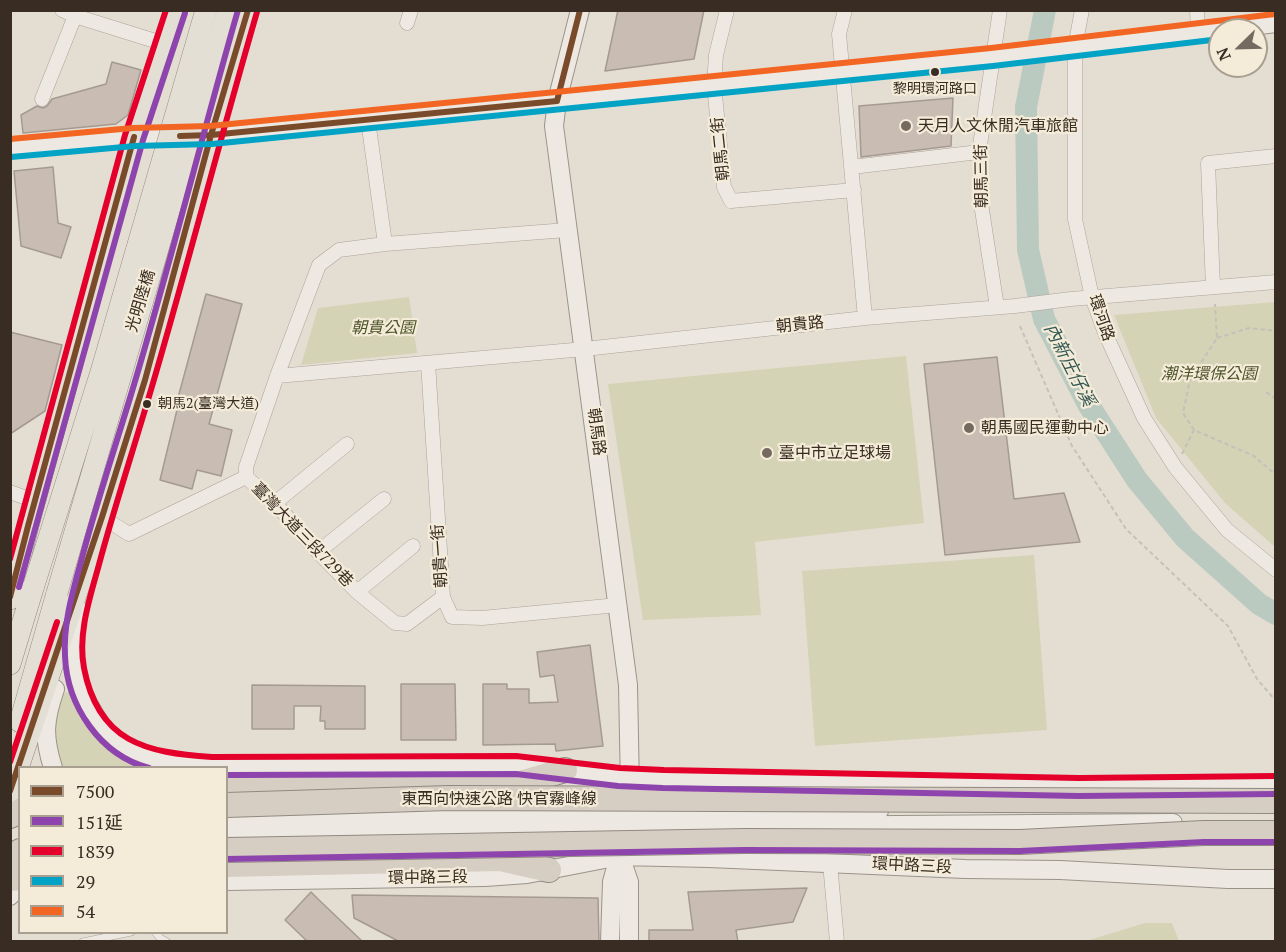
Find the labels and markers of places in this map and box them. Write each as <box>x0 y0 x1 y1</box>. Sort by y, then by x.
marker: 黎明環河路口 <box>929 66 941 78</box>
place label: 黎明環河路口 <box>893 81 977 97</box>
place label: 天月人文休閒汽車旅館 <box>918 116 1078 136</box>
marker: 天月人文休閒汽車旅館 <box>899 119 913 133</box>
place label: 朝馬2(臺灣大道) <box>158 396 259 412</box>
marker: 朝馬2(臺灣大道) <box>141 398 153 410</box>
place label: 朝馬國民運動中心 <box>981 418 1109 438</box>
marker: 朝馬國民運動中心 <box>962 421 976 435</box>
place label: 臺中市立足球場 <box>779 443 891 463</box>
marker: 臺中市立足球場 <box>760 446 774 460</box>

